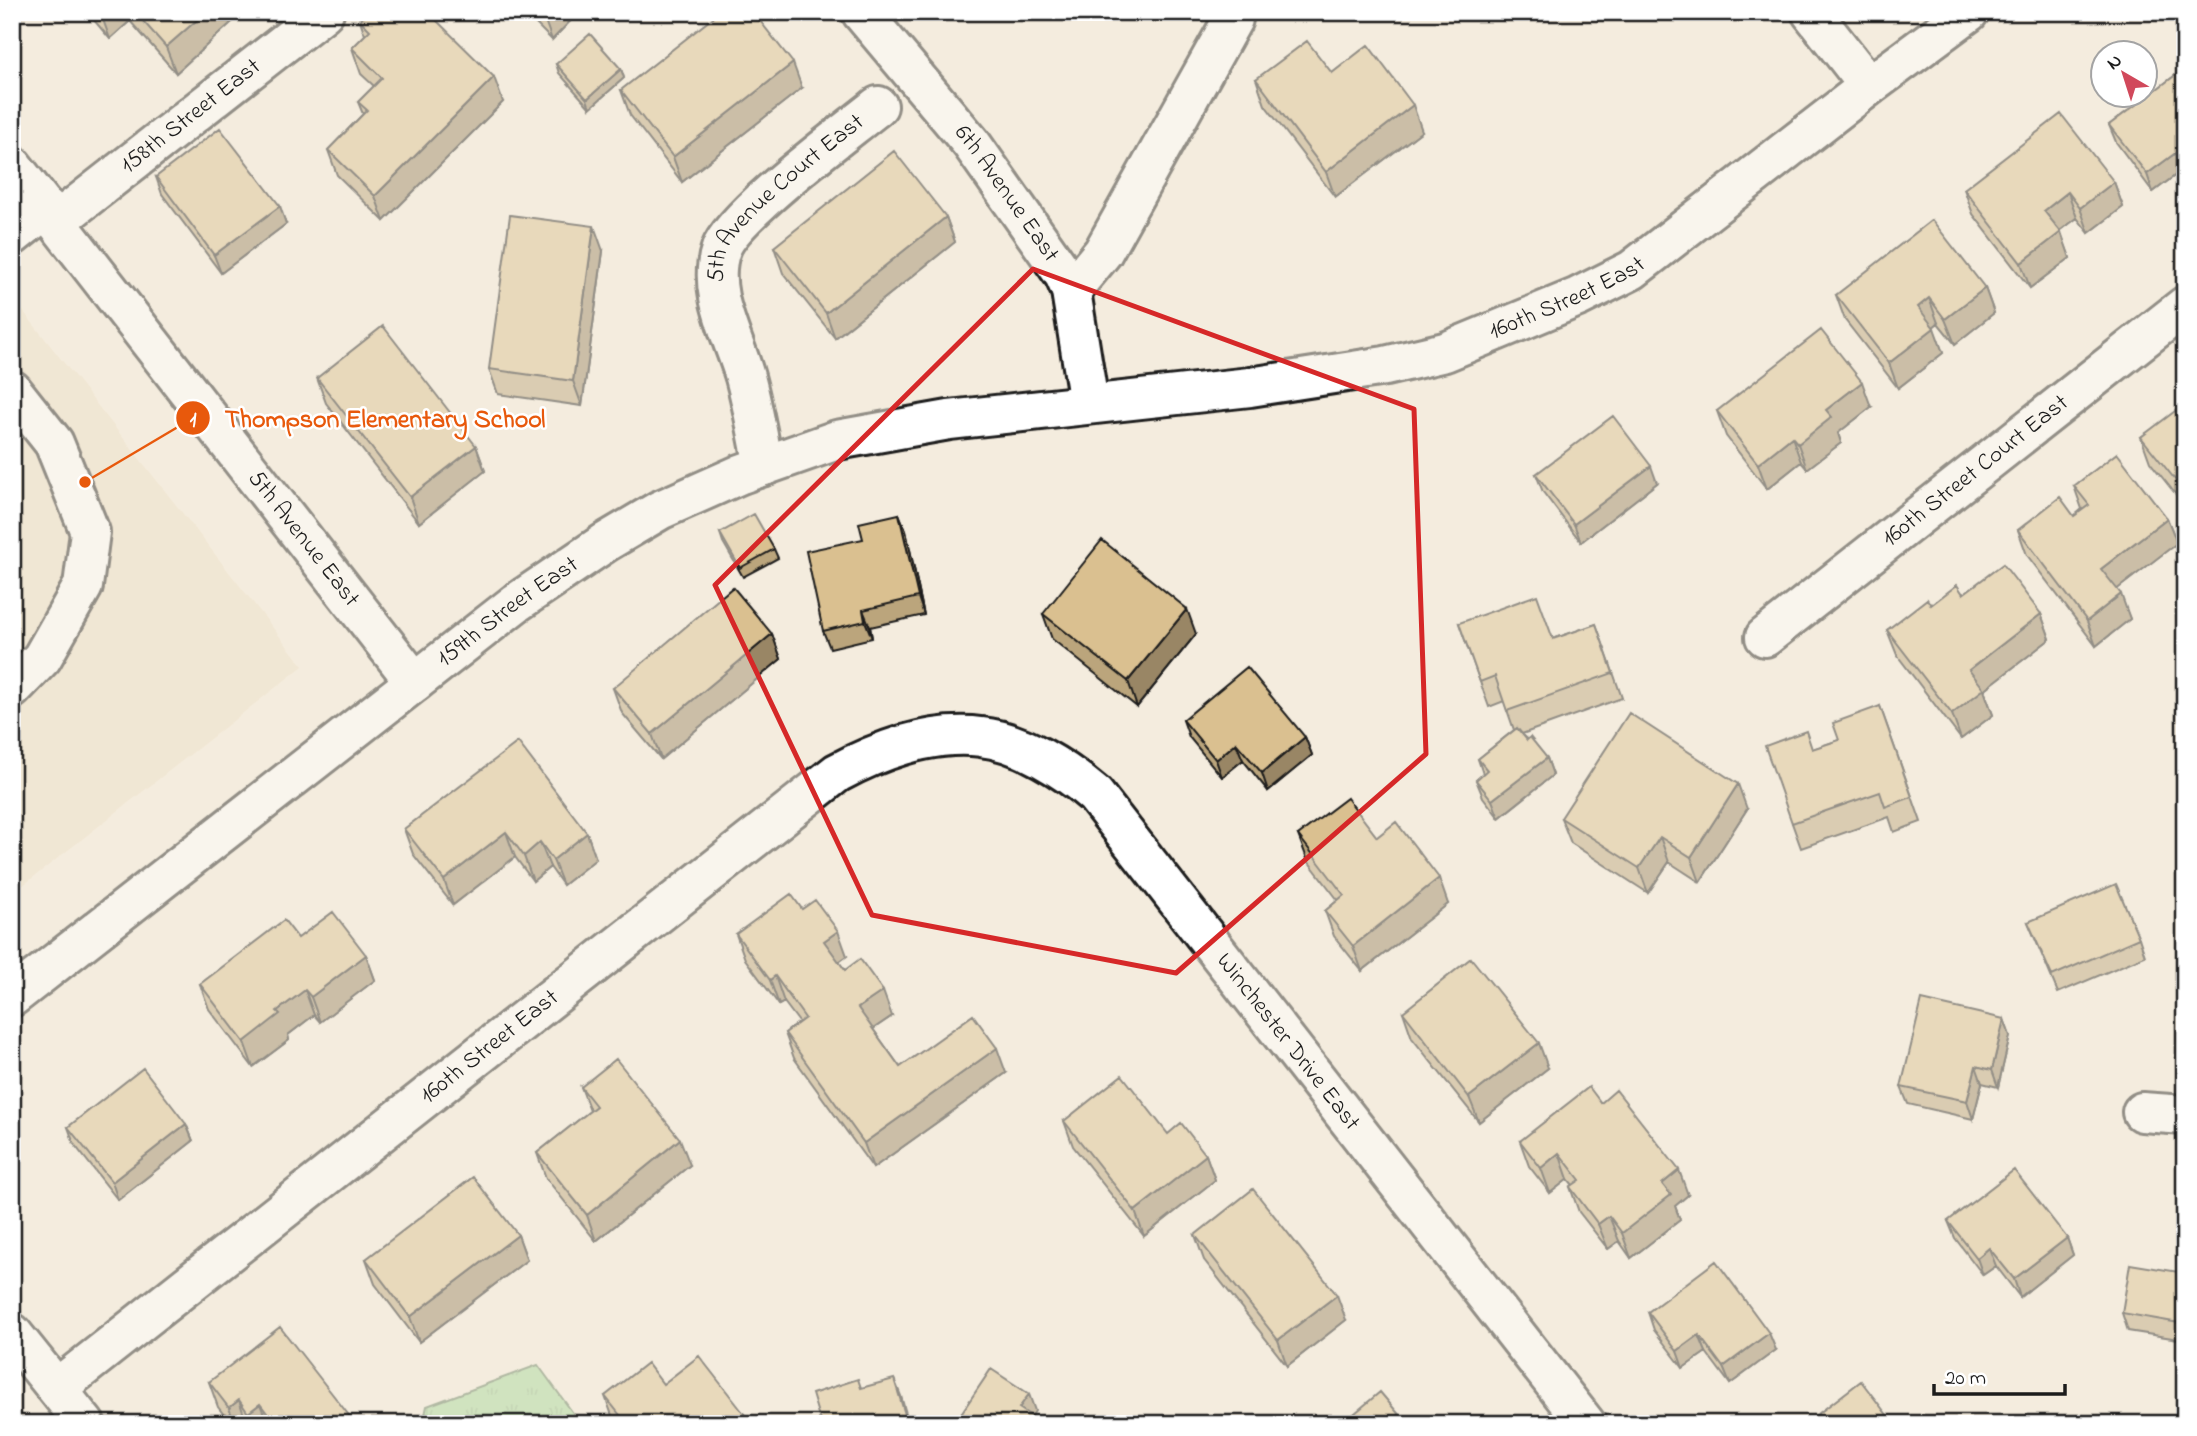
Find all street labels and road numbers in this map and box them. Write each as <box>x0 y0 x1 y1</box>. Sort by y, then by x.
street label: 158th Street East <box>113 50 269 182</box>
street label: 5th Avenue Court East <box>699 105 872 282</box>
street label: 6th Avenue East <box>945 117 1068 270</box>
street label: 160th Street East <box>1484 248 1653 349</box>
street label: 160th Street Court East <box>1875 386 2076 556</box>
street label: 5th Avenue East <box>239 463 368 615</box>
street label: 159th Street East <box>430 548 586 676</box>
street label: Winchester Drive East <box>1207 946 1368 1138</box>
street label: 160th Street East <box>413 981 567 1113</box>

